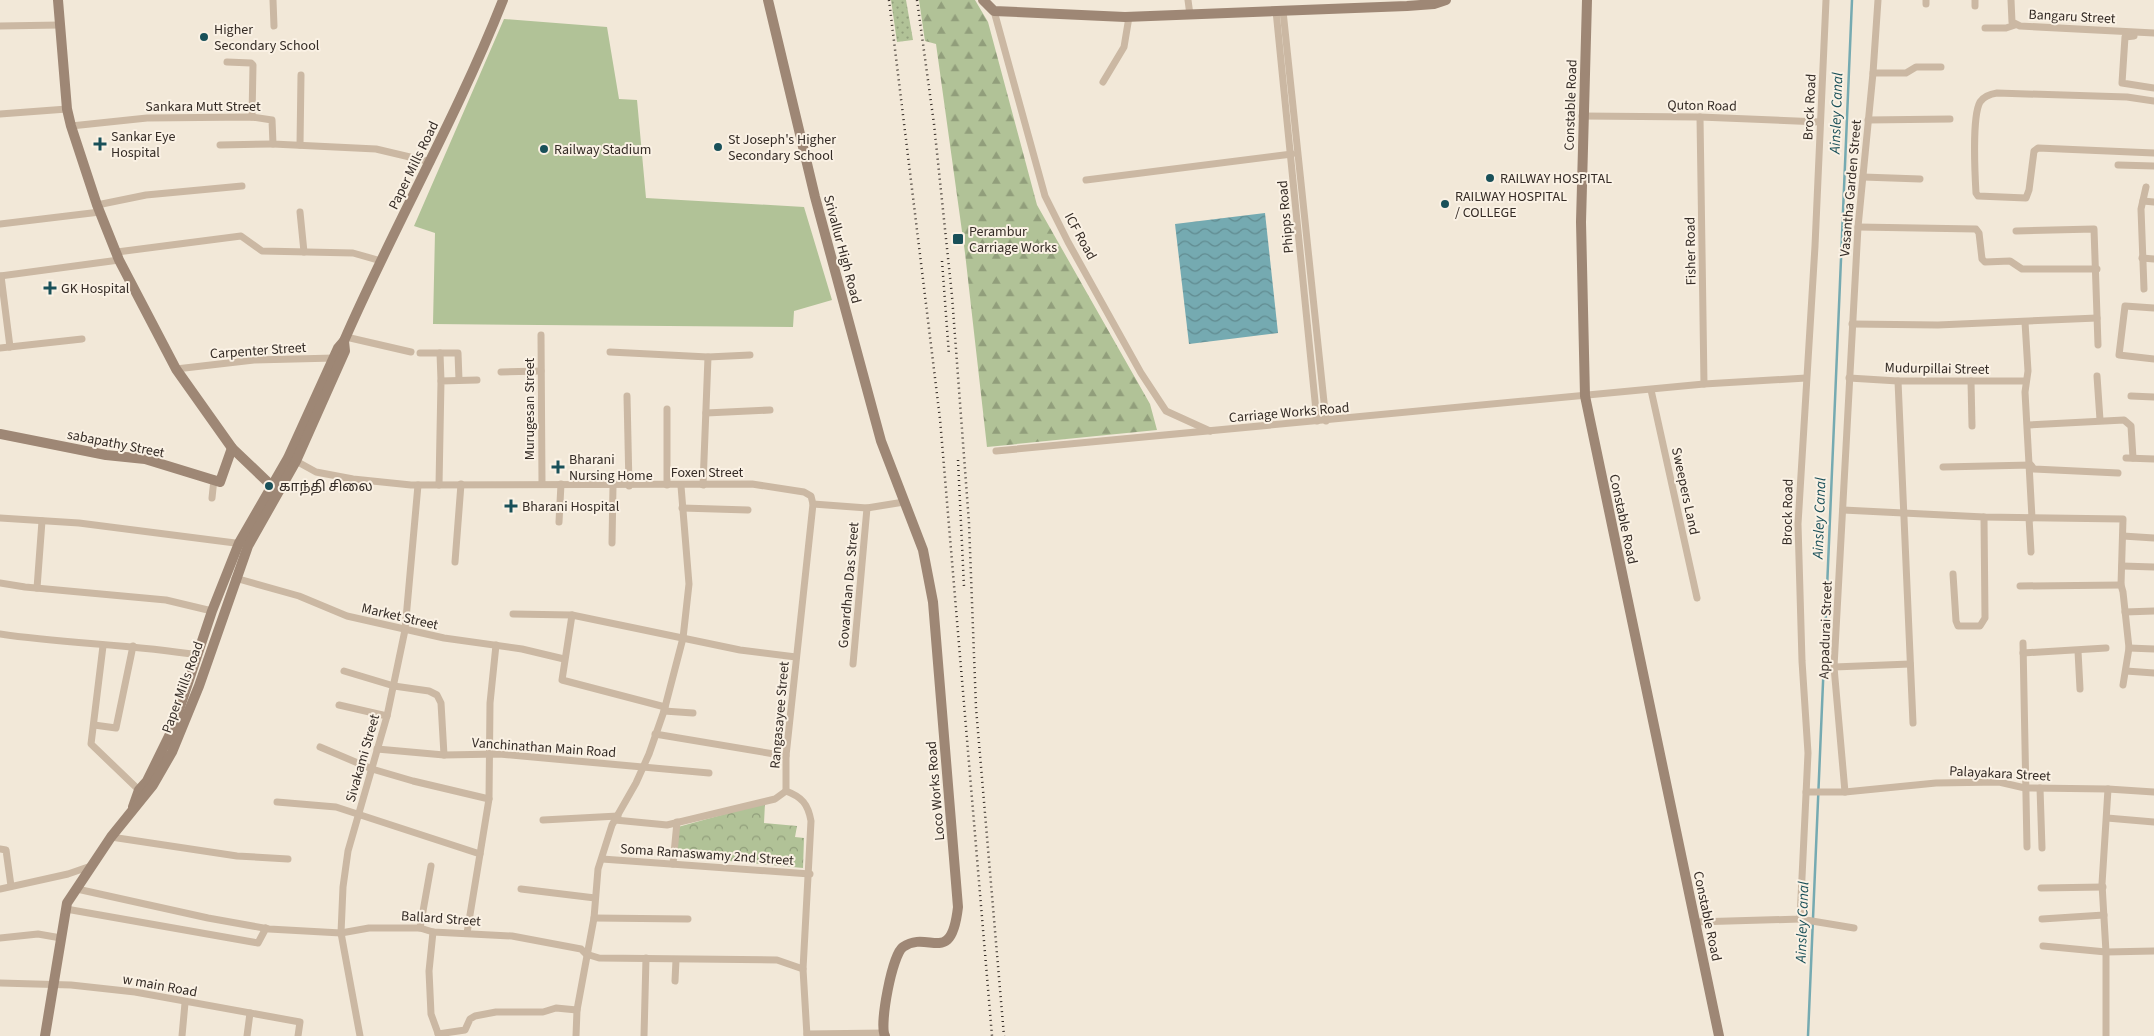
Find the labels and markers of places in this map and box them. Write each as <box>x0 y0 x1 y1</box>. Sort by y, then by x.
place label: Higher Secondary School <box>214 20 320 56</box>
marker: Higher Secondary School <box>198 31 210 43</box>
place label: Sankar Eye Hospital <box>111 127 175 163</box>
place label: St Joseph's Higher Secondary School <box>728 130 836 166</box>
marker: Sankar Eye Hospital <box>93 137 107 151</box>
place label: Railway Stadium <box>554 140 651 160</box>
marker: St Joseph's Higher Secondary School <box>712 141 724 153</box>
marker: Railway Stadium <box>538 143 550 155</box>
place label: RAILWAY HOSPITAL <box>1500 169 1612 189</box>
marker: RAILWAY HOSPITAL <box>1484 172 1496 184</box>
place label: RAILWAY HOSPITAL / COLLEGE <box>1455 187 1567 223</box>
marker: RAILWAY HOSPITAL / COLLEGE <box>1439 198 1451 210</box>
place label: Perambur Carriage Works <box>969 222 1057 258</box>
marker: Perambur Carriage Works <box>951 232 965 246</box>
place label: GK Hospital <box>61 279 130 299</box>
marker: GK Hospital <box>43 281 57 295</box>
place label: Bharani Nursing Home <box>569 450 653 486</box>
marker: Bharani Nursing Home <box>551 460 565 474</box>
place label: காந்தி சிலை <box>279 477 373 497</box>
marker: காந்தி சிலை <box>263 480 275 492</box>
place label: Bharani Hospital <box>522 497 620 517</box>
marker: Bharani Hospital <box>504 499 518 513</box>

